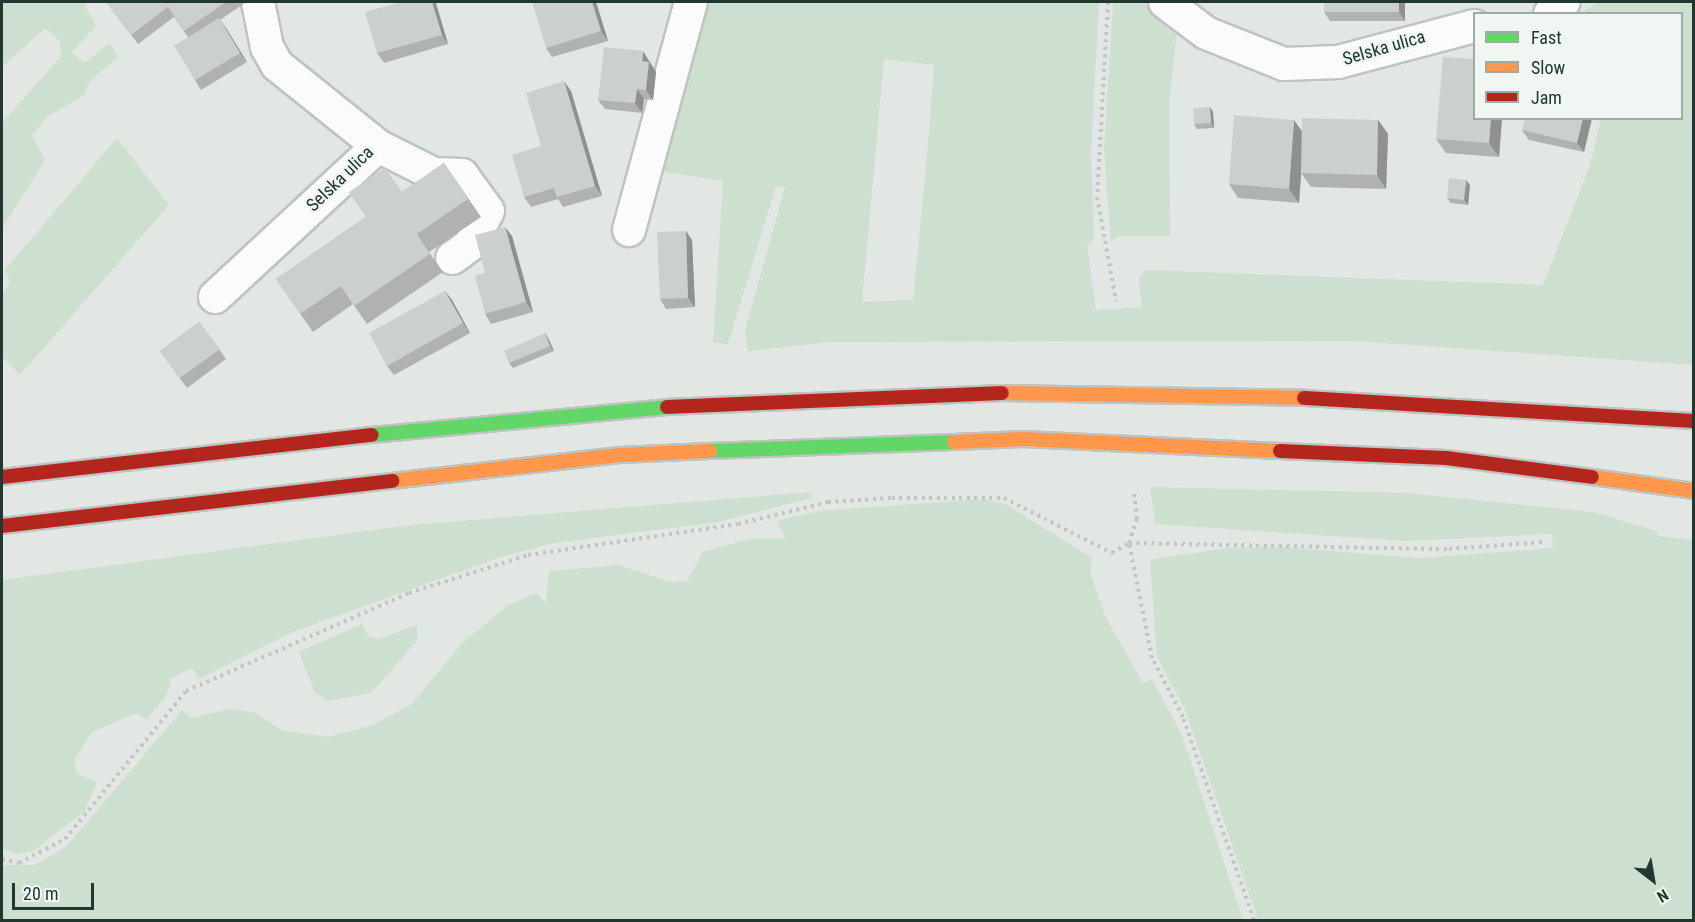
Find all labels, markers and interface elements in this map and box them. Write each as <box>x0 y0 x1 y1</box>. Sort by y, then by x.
legend <box>1473 12 1683 120</box>
street label: Selska ulica <box>1340 26 1428 70</box>
text: Fast <box>1531 27 1562 48</box>
text: Slow <box>1531 57 1565 78</box>
text: Jam <box>1531 87 1562 108</box>
street label: Selska ulica <box>302 142 378 216</box>
north arrow <box>1623 850 1683 910</box>
scale bar <box>15 871 98 909</box>
text: 20 m <box>23 883 58 904</box>
text: N <box>1653 885 1672 907</box>

